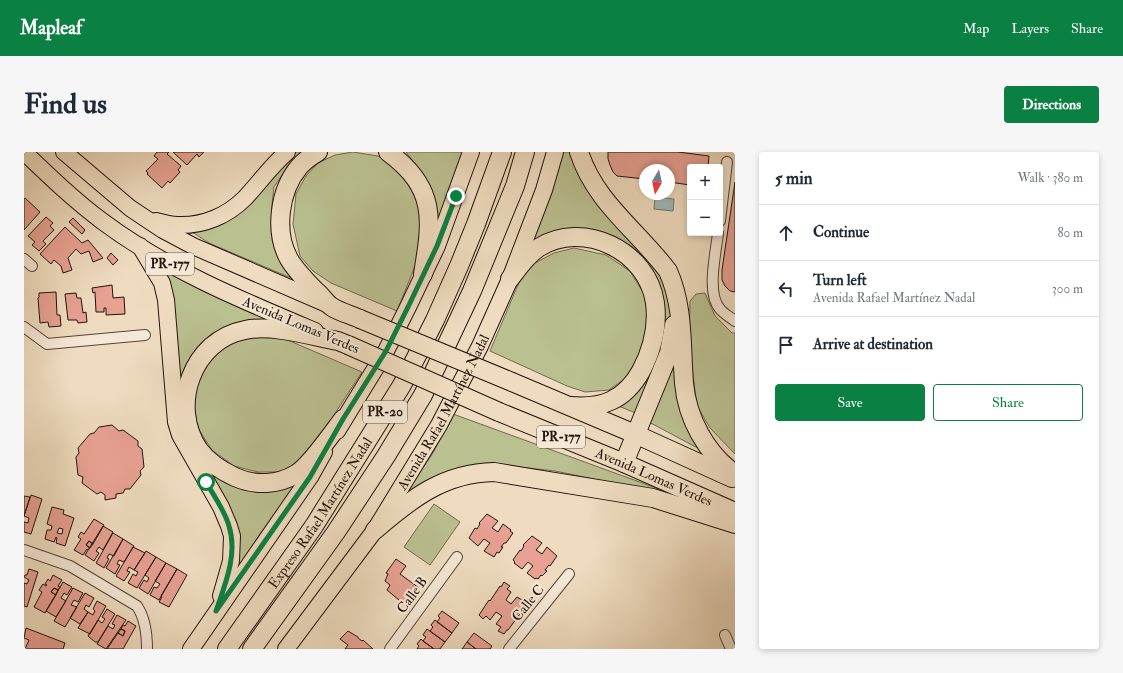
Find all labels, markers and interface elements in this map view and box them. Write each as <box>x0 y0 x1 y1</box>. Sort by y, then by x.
text: Mapleaf <box>20 16 82 40</box>
text: Map <box>963 20 989 37</box>
text: Layers <box>1011 20 1049 37</box>
text: Share <box>1071 20 1103 37</box>
button: Directions <box>1004 86 1099 123</box>
text: Find us <box>24 87 107 122</box>
north arrow <box>639 164 675 200</box>
map controls <box>687 164 723 236</box>
button: + <box>687 164 723 200</box>
text: 5 min <box>775 168 813 189</box>
text: Walk · 380 m <box>1017 170 1083 186</box>
route end <box>447 187 465 205</box>
button: − <box>687 200 723 236</box>
icon: ahead <box>775 222 797 244</box>
text: Continue <box>813 223 869 242</box>
text: 80 m <box>1057 225 1083 241</box>
road number: PR-177 <box>146 253 194 275</box>
text: Turn left <box>813 271 867 290</box>
icon: left <box>775 278 797 300</box>
text: 300 m <box>1052 281 1083 297</box>
text: Avenida Rafael Martínez Nadal <box>813 290 975 306</box>
street label: Avenida Lomas Verdes <box>239 292 362 357</box>
street label: Avenida Rafael Martínez Nadal <box>393 331 493 494</box>
icon: arrive <box>775 334 797 356</box>
text: Arrive at destination <box>813 335 933 354</box>
button: Save <box>775 384 925 421</box>
button: Share <box>933 384 1083 421</box>
road number: PR-20 <box>363 401 407 423</box>
road number: PR-177 <box>537 426 585 448</box>
street label: Expreso Rafael Martínez Nadal <box>264 434 376 592</box>
street label: Avenida Lomas Verdes <box>592 444 715 510</box>
route start <box>197 473 215 491</box>
street label: Calle B <box>393 573 431 617</box>
street label: Calle C <box>508 581 548 625</box>

